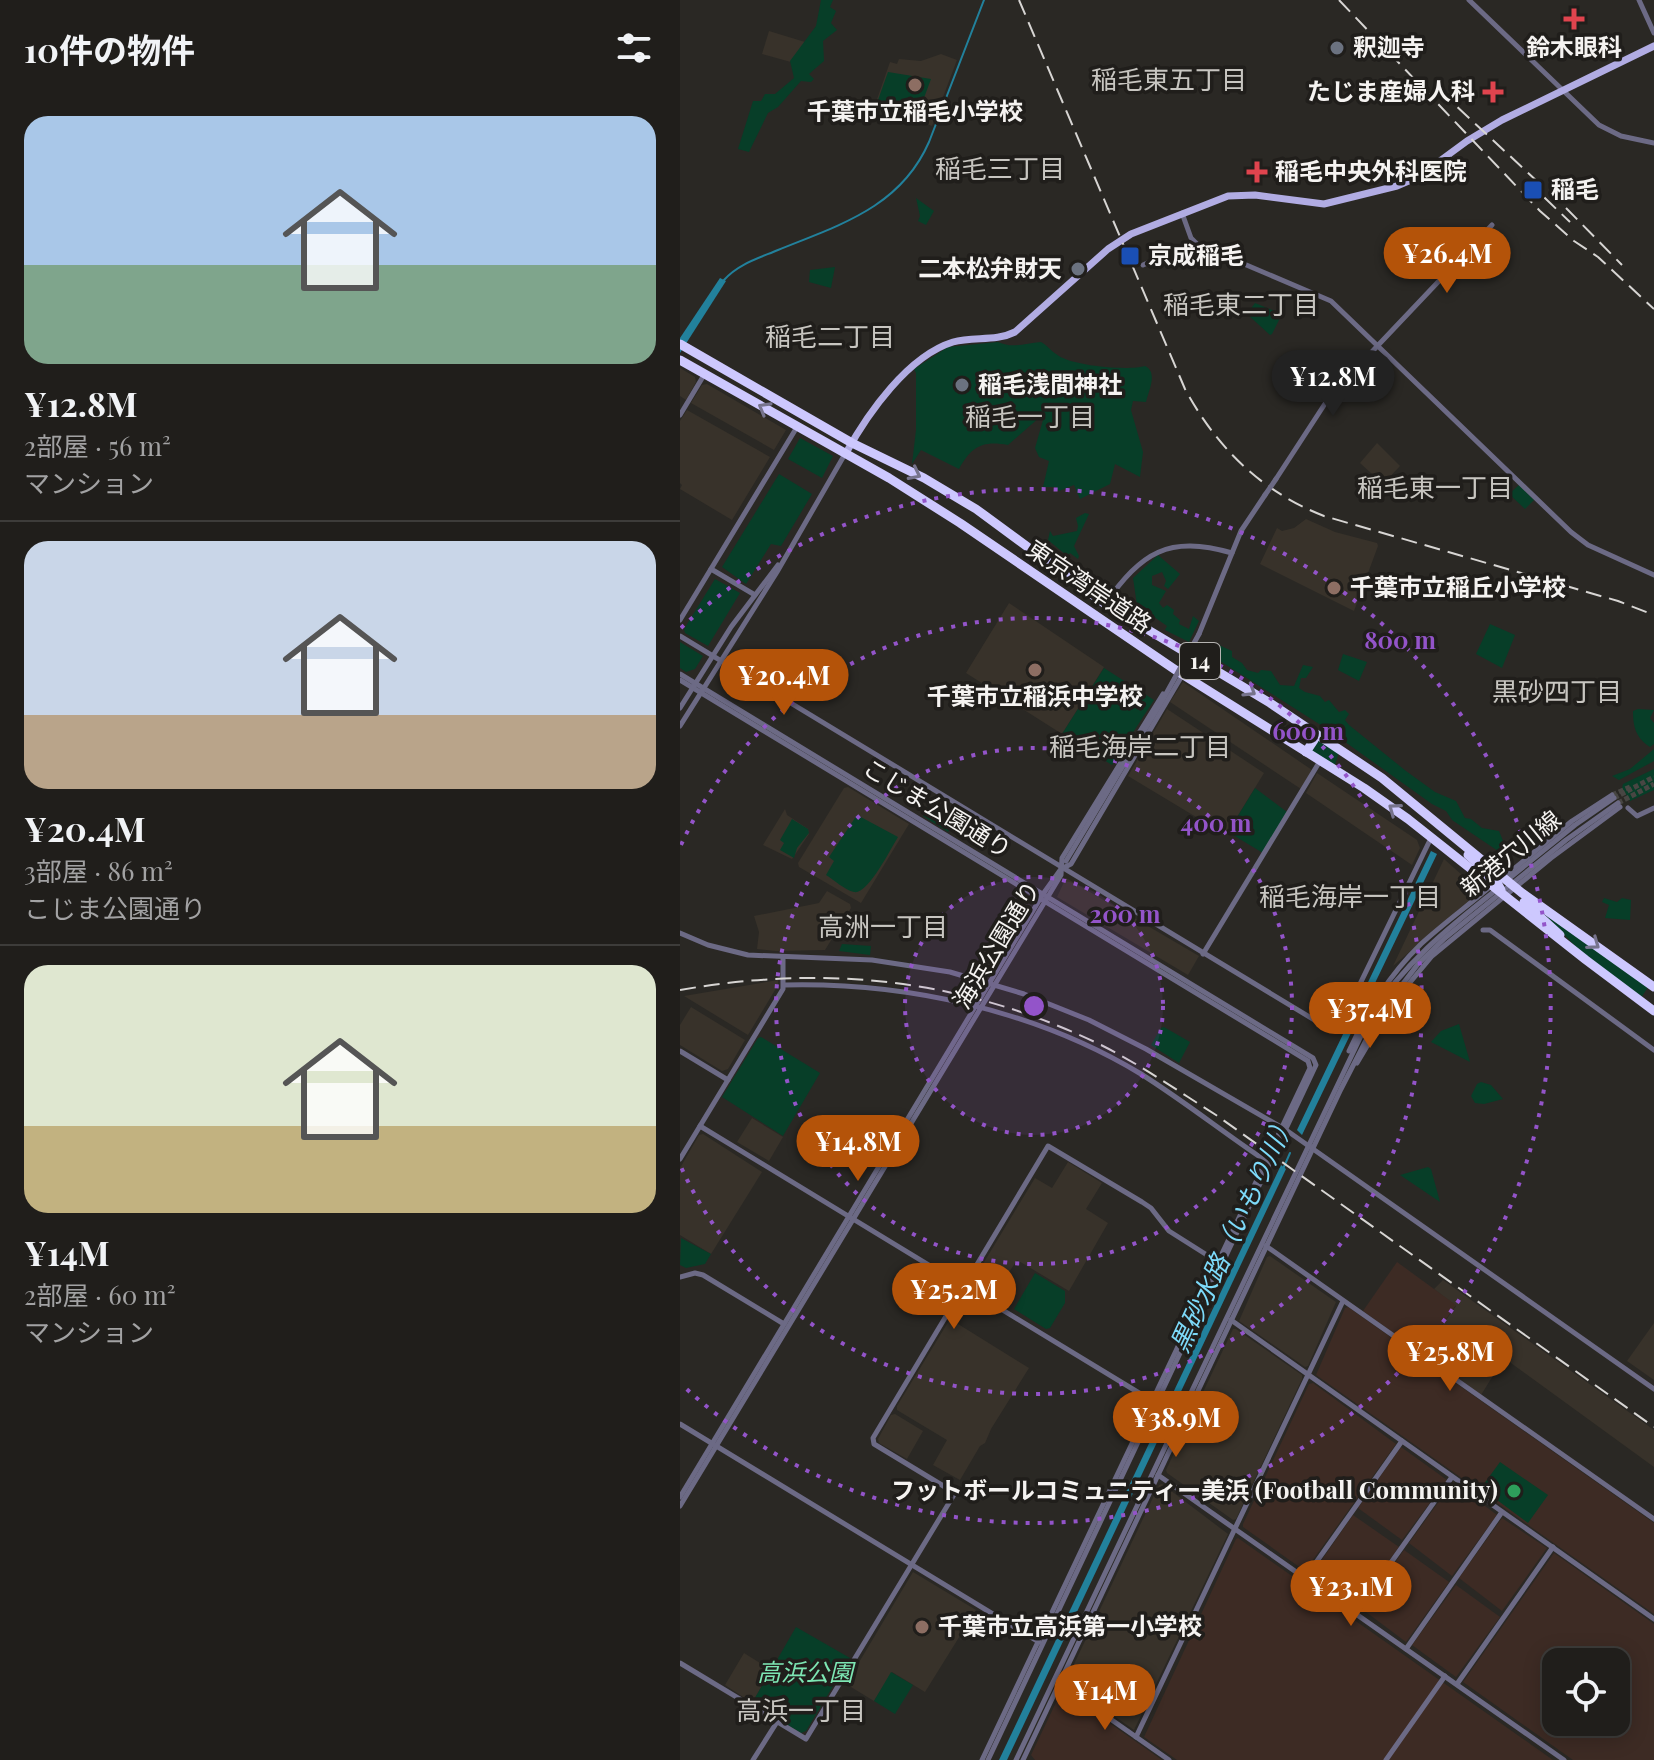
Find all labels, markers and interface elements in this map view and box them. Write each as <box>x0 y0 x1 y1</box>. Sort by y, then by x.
marker: 鈴木眼科 <box>1563 8 1585 30</box>
text: 10件の物件 <box>24 26 195 72</box>
icon: filters <box>612 26 656 70</box>
place label: 釈迦寺 <box>1353 30 1425 62</box>
place label: 鈴木眼科 <box>1526 30 1622 62</box>
marker: 釈迦寺 <box>1328 39 1346 57</box>
district label: 稲毛東五丁目 <box>1091 61 1247 96</box>
place label: たじま産婦人科 <box>1307 74 1475 106</box>
marker: 千葉市立稲毛小学校 <box>906 76 924 94</box>
marker: たじま産婦人科 <box>1482 81 1504 103</box>
place label: 千葉市立稲毛小学校 <box>807 94 1023 126</box>
district label: 稲毛三丁目 <box>935 150 1065 185</box>
place label: 稲毛中央外科医院 <box>1275 154 1467 186</box>
marker: 稲毛中央外科医院 <box>1246 161 1268 183</box>
icon: home <box>268 168 412 312</box>
place label: 稲毛 <box>1551 172 1599 204</box>
marker: 稲毛 <box>1522 179 1544 201</box>
pin: ¥26.4M <box>1382 227 1512 295</box>
text: ¥26.4M <box>1402 235 1492 270</box>
place label: 京成稲毛 <box>1148 238 1244 270</box>
marker: 京成稲毛 <box>1119 245 1141 267</box>
place label: 二本松弁財天 <box>918 251 1062 283</box>
marker: 二本松弁財天 <box>1069 260 1087 278</box>
district label: 稲毛東二丁目 <box>1163 286 1319 321</box>
district label: 稲毛二丁目 <box>765 318 895 353</box>
pin: ¥12.8M <box>1268 350 1398 418</box>
text: ¥12.8M <box>1290 358 1376 393</box>
place label: 稲毛浅間神社 <box>978 367 1122 399</box>
marker: 稲毛浅間神社 <box>953 376 971 394</box>
text: ¥12.8M <box>24 380 138 426</box>
district label: 稲毛一丁目 <box>965 398 1095 433</box>
one-way arrow <box>758 402 773 418</box>
text: 2部屋 · 56 m² <box>24 428 171 463</box>
one-way arrow <box>906 464 921 479</box>
text: マンション <box>24 465 154 500</box>
district label: 稲毛東一丁目 <box>1357 469 1513 504</box>
street label: 東京湾岸道路 <box>1021 532 1159 639</box>
place label: 千葉市立稲丘小学校 <box>1350 570 1566 602</box>
marker: 千葉市立稲丘小学校 <box>1325 579 1343 597</box>
icon: home <box>268 593 412 737</box>
text: 800 m <box>1364 623 1436 655</box>
road number: 14 <box>1180 643 1220 679</box>
pin: ¥20.4M <box>719 649 849 717</box>
text: ¥20.4M <box>738 657 830 692</box>
marker: 千葉市立稲浜中学校 <box>1026 661 1044 679</box>
district label: 黒砂四丁目 <box>1492 673 1622 708</box>
place label: 千葉市立稲浜中学校 <box>927 679 1143 711</box>
one-way arrow <box>1241 681 1255 696</box>
text: 600 m <box>1272 714 1344 746</box>
district label: 稲毛海岸二丁目 <box>1049 728 1231 763</box>
street label: こじま公園通り <box>858 750 1018 864</box>
street label: 新港穴川線 <box>1453 802 1566 903</box>
one-way arrow <box>1388 804 1402 818</box>
text: ¥20.4M <box>24 805 145 851</box>
text: 400 m <box>1181 806 1252 838</box>
text: 3部屋 · 86 m² <box>24 853 173 888</box>
street label: 海浜公園通り <box>944 874 1046 1014</box>
district label: 稲毛海岸一丁目 <box>1259 878 1441 913</box>
text: こじま公園通り <box>24 890 206 925</box>
text: 200 m <box>1090 897 1161 929</box>
district label: 高洲一丁目 <box>818 908 948 943</box>
one-way arrow <box>1585 934 1600 949</box>
pin: ¥37.4M <box>1305 982 1435 1050</box>
text: ¥37.4M <box>1327 990 1413 1025</box>
centre of rings <box>1020 992 1048 1020</box>
icon: home <box>268 1017 412 1161</box>
water label: 黒砂水路（いもり川） <box>1161 1107 1302 1358</box>
pin: ¥14.8M <box>793 1115 923 1183</box>
text: ¥14.8M <box>814 1123 902 1158</box>
text: ¥14M <box>24 1229 110 1275</box>
pin: ¥25.2M <box>889 1263 1019 1331</box>
text: ¥25.2M <box>910 1271 998 1306</box>
text: 2部屋 · 60 m² <box>24 1277 176 1312</box>
text: マンション <box>24 1314 154 1349</box>
pin: ¥25.8M <box>1385 1325 1515 1393</box>
text: ¥25.8M <box>1406 1333 1494 1368</box>
pin: ¥38.9M <box>1111 1391 1241 1459</box>
text: ¥38.9M <box>1131 1399 1221 1434</box>
place label: フットボールコミュニティー美浜 (Football Community) <box>891 1473 1498 1505</box>
marker: フットボールコミュニティー美浜 (Football Community) <box>1505 1482 1523 1500</box>
pin: ¥23.1M <box>1286 1560 1416 1628</box>
text: ¥23.1M <box>1309 1568 1394 1603</box>
place label: 千葉市立高浜第一小学校 <box>938 1609 1202 1641</box>
marker: 千葉市立高浜第一小学校 <box>913 1618 931 1636</box>
map controls <box>1542 1648 1630 1736</box>
button: locate <box>1542 1648 1630 1736</box>
park label: 高浜公園 <box>757 1655 856 1687</box>
pin: ¥14M <box>1058 1664 1152 1732</box>
text: ¥14M <box>1072 1672 1138 1707</box>
district label: 高浜一丁目 <box>736 1692 866 1727</box>

